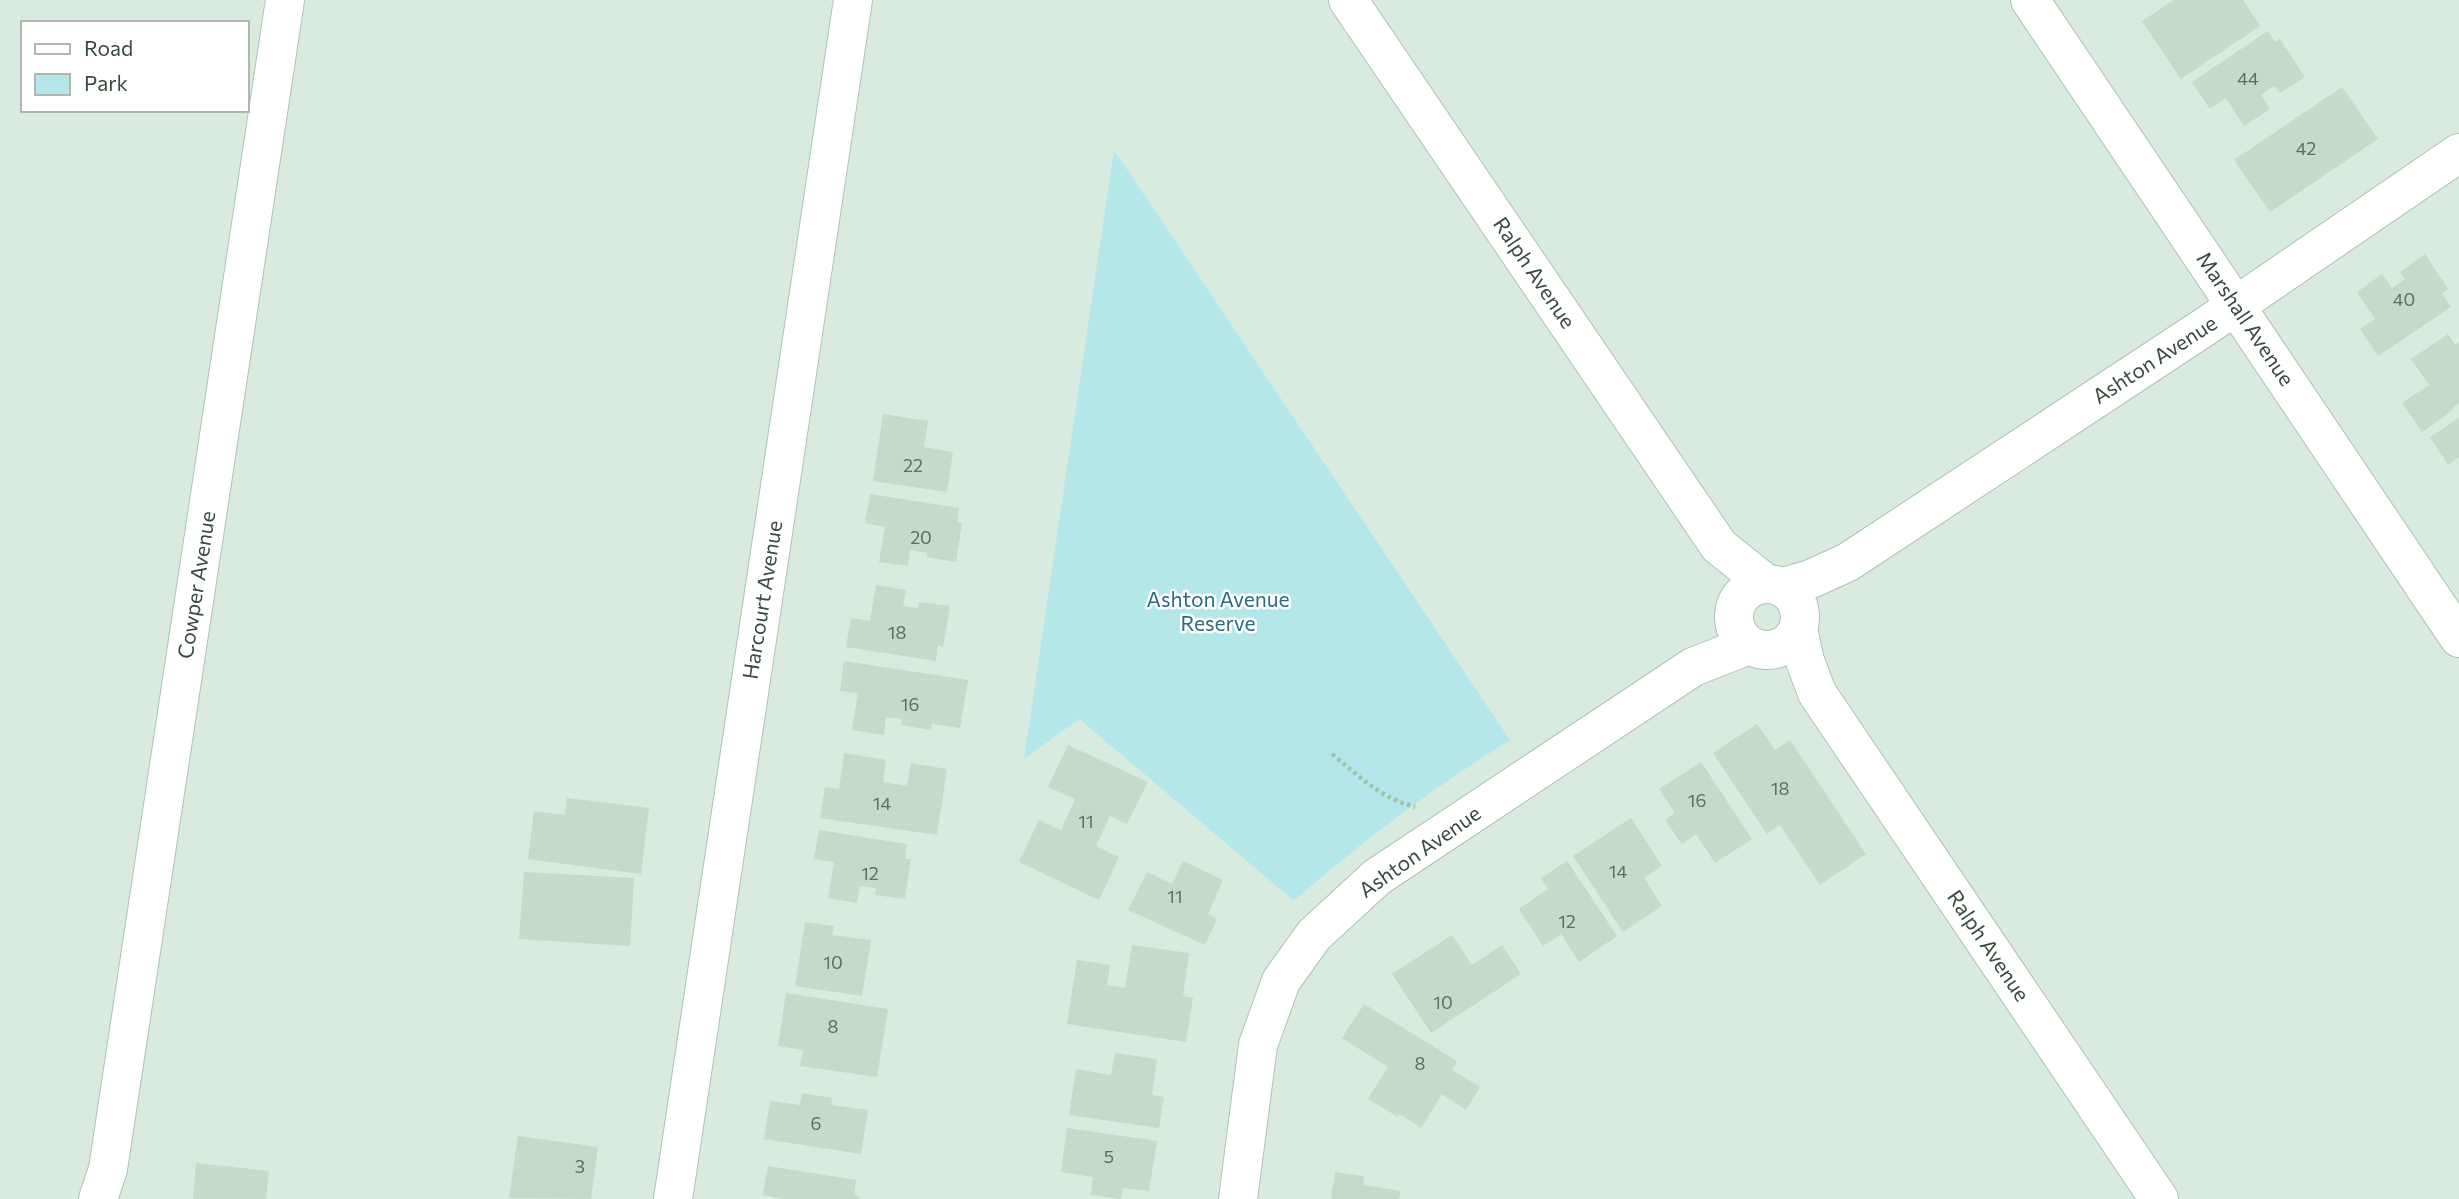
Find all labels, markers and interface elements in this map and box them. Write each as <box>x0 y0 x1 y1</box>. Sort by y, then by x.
legend <box>21 21 248 112</box>
text: Road <box>84 35 133 60</box>
house number: 44 <box>2237 67 2259 89</box>
text: Park <box>84 70 128 95</box>
house number: 42 <box>2296 137 2316 159</box>
street label: Ralph Avenue <box>1489 212 1582 333</box>
street label: Marshall Avenue <box>2192 246 2300 390</box>
house number: 40 <box>2393 288 2415 310</box>
street label: Ashton Avenue <box>2087 309 2221 408</box>
house number: 22 <box>903 454 923 476</box>
street label: Cowper Avenue <box>171 509 220 660</box>
street label: Harcourt Avenue <box>737 519 786 681</box>
house number: 20 <box>910 526 932 548</box>
park label: Ashton Avenue Reserve <box>1146 586 1290 635</box>
house number: 18 <box>888 621 906 643</box>
house number: 16 <box>901 693 919 715</box>
house number: 18 <box>1771 777 1789 799</box>
house number: 16 <box>1688 789 1706 811</box>
house number: 14 <box>873 792 891 814</box>
street label: Ashton Avenue <box>1353 799 1485 902</box>
house number: 11 <box>1078 810 1094 832</box>
house number: 14 <box>1609 860 1627 882</box>
house number: 12 <box>861 862 879 884</box>
house number: 11 <box>1167 885 1183 907</box>
street label: Ralph Avenue <box>1943 885 2036 1006</box>
house number: 12 <box>1558 910 1576 932</box>
house number: 10 <box>823 951 843 973</box>
house number: 10 <box>1433 991 1453 1013</box>
house number: 8 <box>828 1015 839 1037</box>
house number: 8 <box>1415 1052 1426 1074</box>
house number: 6 <box>811 1112 821 1134</box>
house number: 5 <box>1104 1145 1114 1167</box>
house number: 3 <box>575 1155 585 1177</box>

